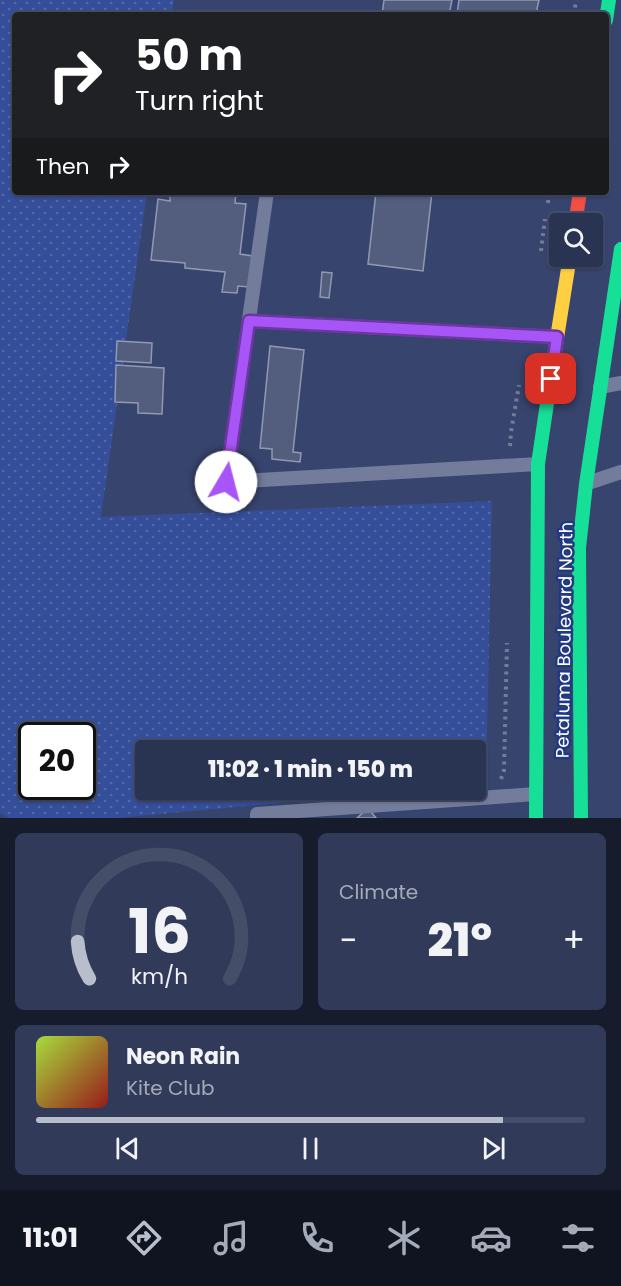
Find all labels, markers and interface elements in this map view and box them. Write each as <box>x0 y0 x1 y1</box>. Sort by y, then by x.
text: 50 m <box>135 26 243 85</box>
icon: right <box>36 36 114 114</box>
text: Turn right <box>135 82 264 119</box>
icon: right <box>102 150 135 183</box>
text: Then <box>36 151 90 182</box>
map controls <box>549 213 603 267</box>
button: search <box>549 213 603 267</box>
pin <box>525 353 576 404</box>
icon: arrive <box>534 362 567 395</box>
position arrow <box>194 450 258 514</box>
street label: Petaluma Boulevard North <box>549 522 579 758</box>
speed limit sign: 20 <box>18 722 96 800</box>
text: 11:02 · 1 min · 150 m <box>208 754 413 785</box>
text: Climate <box>339 878 418 906</box>
text: 16 <box>127 887 191 975</box>
text: 21° <box>428 909 492 972</box>
text: − <box>339 917 357 964</box>
text: + <box>562 917 585 964</box>
text: km/h <box>130 961 188 992</box>
text: Neon Rain <box>126 1041 240 1072</box>
text: Kite Club <box>126 1074 215 1102</box>
icon: previous <box>111 1132 144 1165</box>
icon: pause <box>294 1132 327 1165</box>
icon: next <box>477 1132 510 1165</box>
icon: directions <box>123 1217 165 1259</box>
icon: music <box>210 1217 252 1259</box>
icon: phone <box>296 1217 338 1259</box>
icon: climate <box>383 1217 425 1259</box>
icon: car <box>470 1217 512 1259</box>
icon: filters <box>557 1217 599 1259</box>
text: 11:01 <box>22 1219 78 1256</box>

